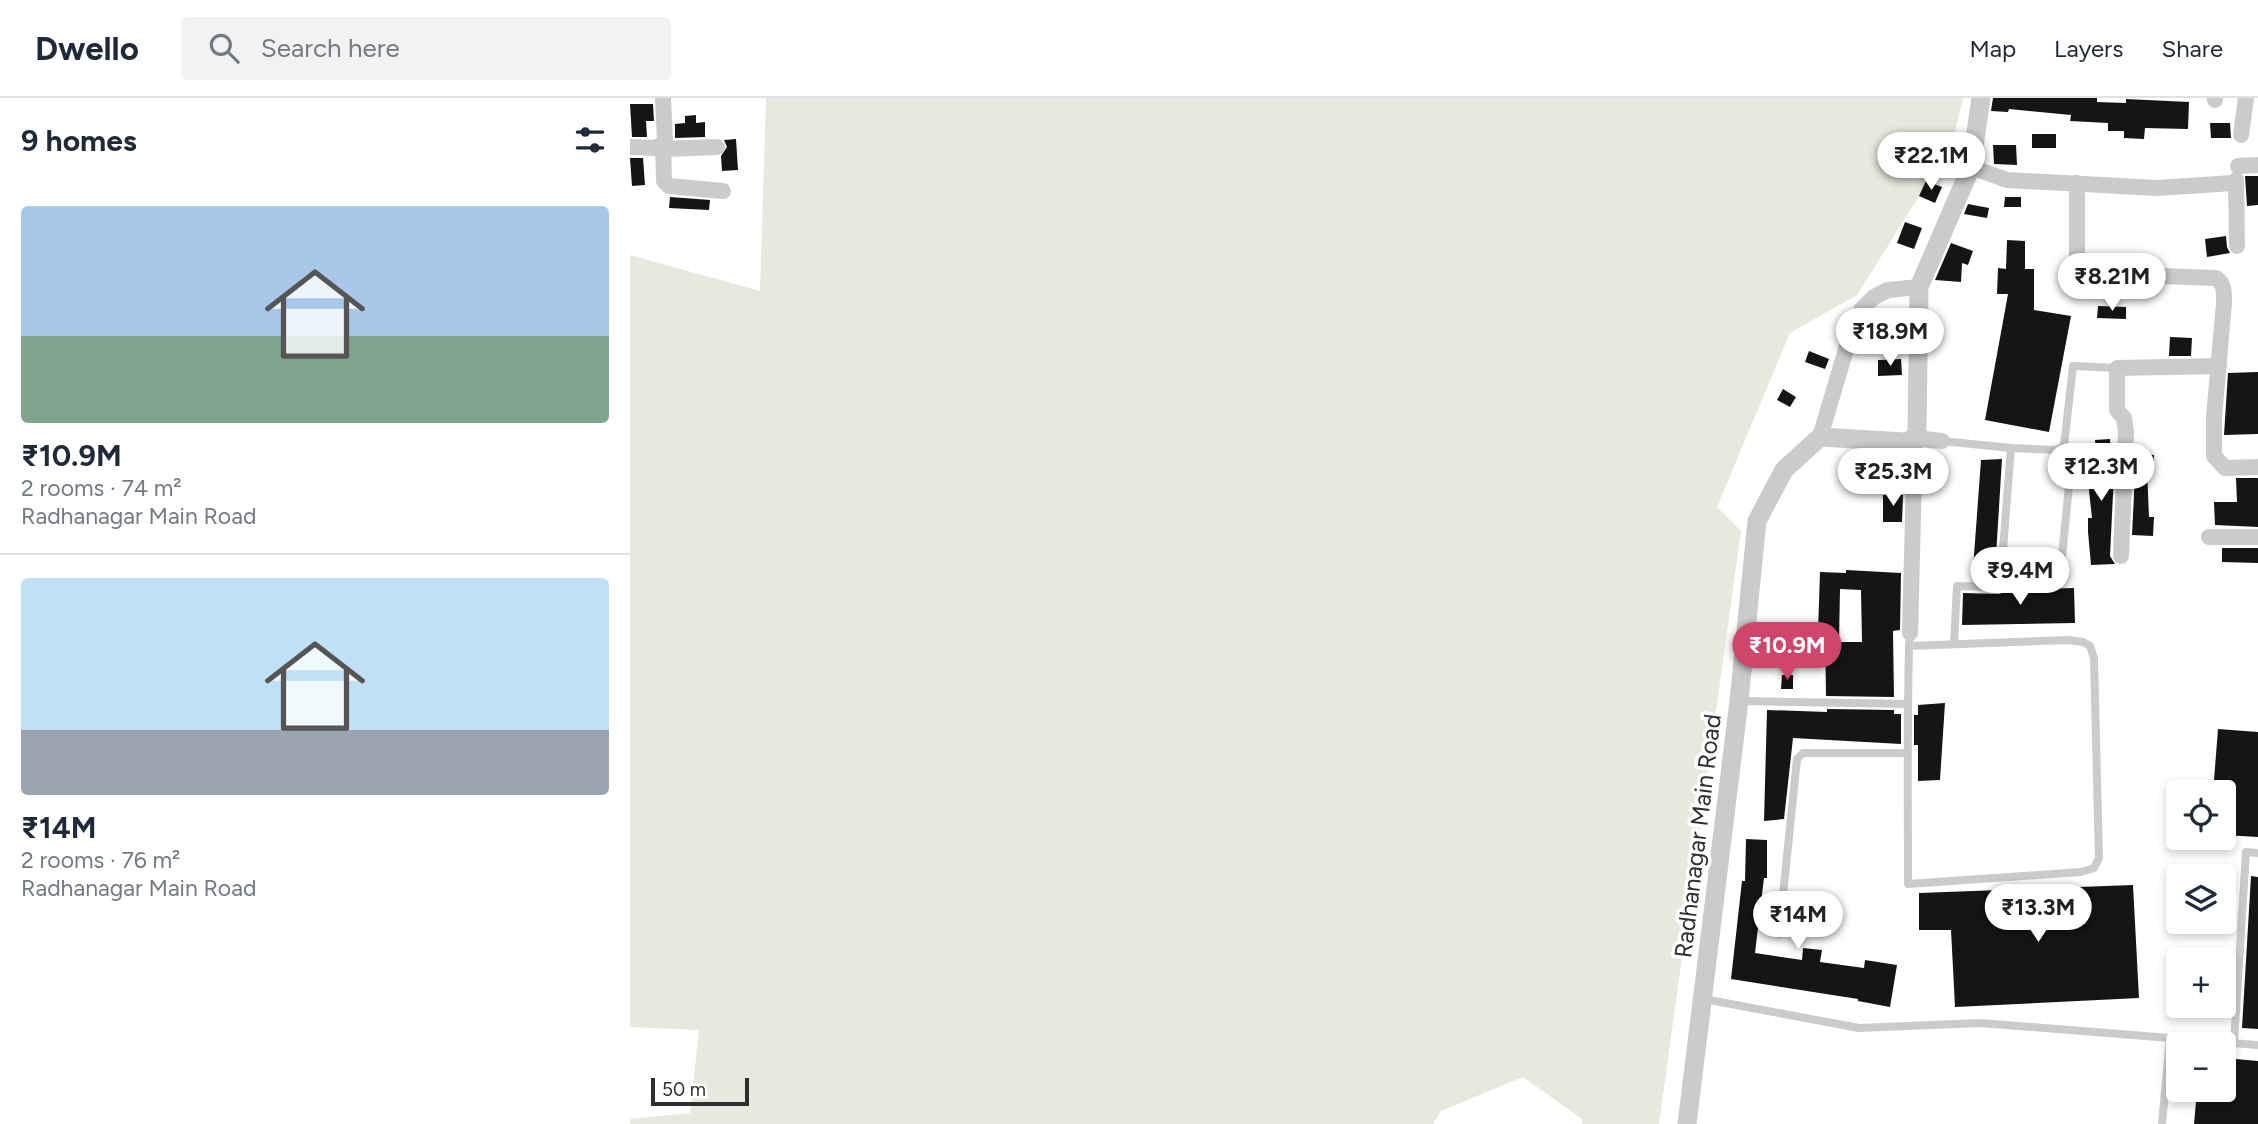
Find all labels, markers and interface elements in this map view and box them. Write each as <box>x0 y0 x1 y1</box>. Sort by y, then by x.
search box <box>181 17 671 80</box>
text: Dwello <box>35 29 139 68</box>
icon: search <box>205 29 243 67</box>
text: Search here <box>261 32 400 64</box>
text: Map <box>1969 34 2016 63</box>
text: Layers <box>2054 34 2123 63</box>
text: Share <box>2161 34 2223 63</box>
icon: filters <box>571 121 609 159</box>
text: 9 homes <box>21 122 137 159</box>
pin: ₹22.1M <box>1874 132 1988 192</box>
text: ₹22.1M <box>1893 141 1969 169</box>
icon: home <box>252 251 378 377</box>
pin: ₹8.21M <box>2055 254 2169 313</box>
text: ₹8.21M <box>2074 262 2150 290</box>
pin: ₹18.9M <box>1833 308 1947 368</box>
text: ₹18.9M <box>1852 317 1928 345</box>
text: ₹10.9M <box>21 437 122 474</box>
pin: ₹12.3M <box>2044 444 2158 503</box>
pin: ₹25.3M <box>1836 448 1950 508</box>
text: ₹12.3M <box>2063 452 2139 480</box>
text: ₹25.3M <box>1854 457 1932 485</box>
text: 2 rooms · 74 m² <box>21 474 182 502</box>
text: Radhanagar Main Road <box>21 502 256 530</box>
pin: ₹9.4M <box>1971 547 2069 607</box>
text: ₹9.4M <box>1986 556 2054 584</box>
pin: ₹10.9M <box>1730 622 1844 682</box>
icon: home <box>252 623 378 749</box>
text: ₹10.9M <box>1748 631 1826 659</box>
street label: Radhanagar Main Road <box>1668 712 1727 960</box>
map controls <box>2166 780 2236 1102</box>
button: locate <box>2166 780 2236 850</box>
text: ₹14M <box>21 809 96 846</box>
text: 2 rooms · 76 m² <box>21 846 180 874</box>
button: layers <box>2166 864 2236 934</box>
text: Radhanagar Main Road <box>21 874 256 902</box>
pin: ₹13.3M <box>1981 884 2095 944</box>
pin: ₹14M <box>1757 892 1839 951</box>
text: ₹13.3M <box>2001 893 2075 921</box>
text: ₹14M <box>1769 900 1827 928</box>
button: + <box>2166 948 2236 1018</box>
button: − <box>2166 1032 2236 1102</box>
scale bar <box>651 1075 749 1107</box>
text: 50 m <box>662 1078 706 1101</box>

